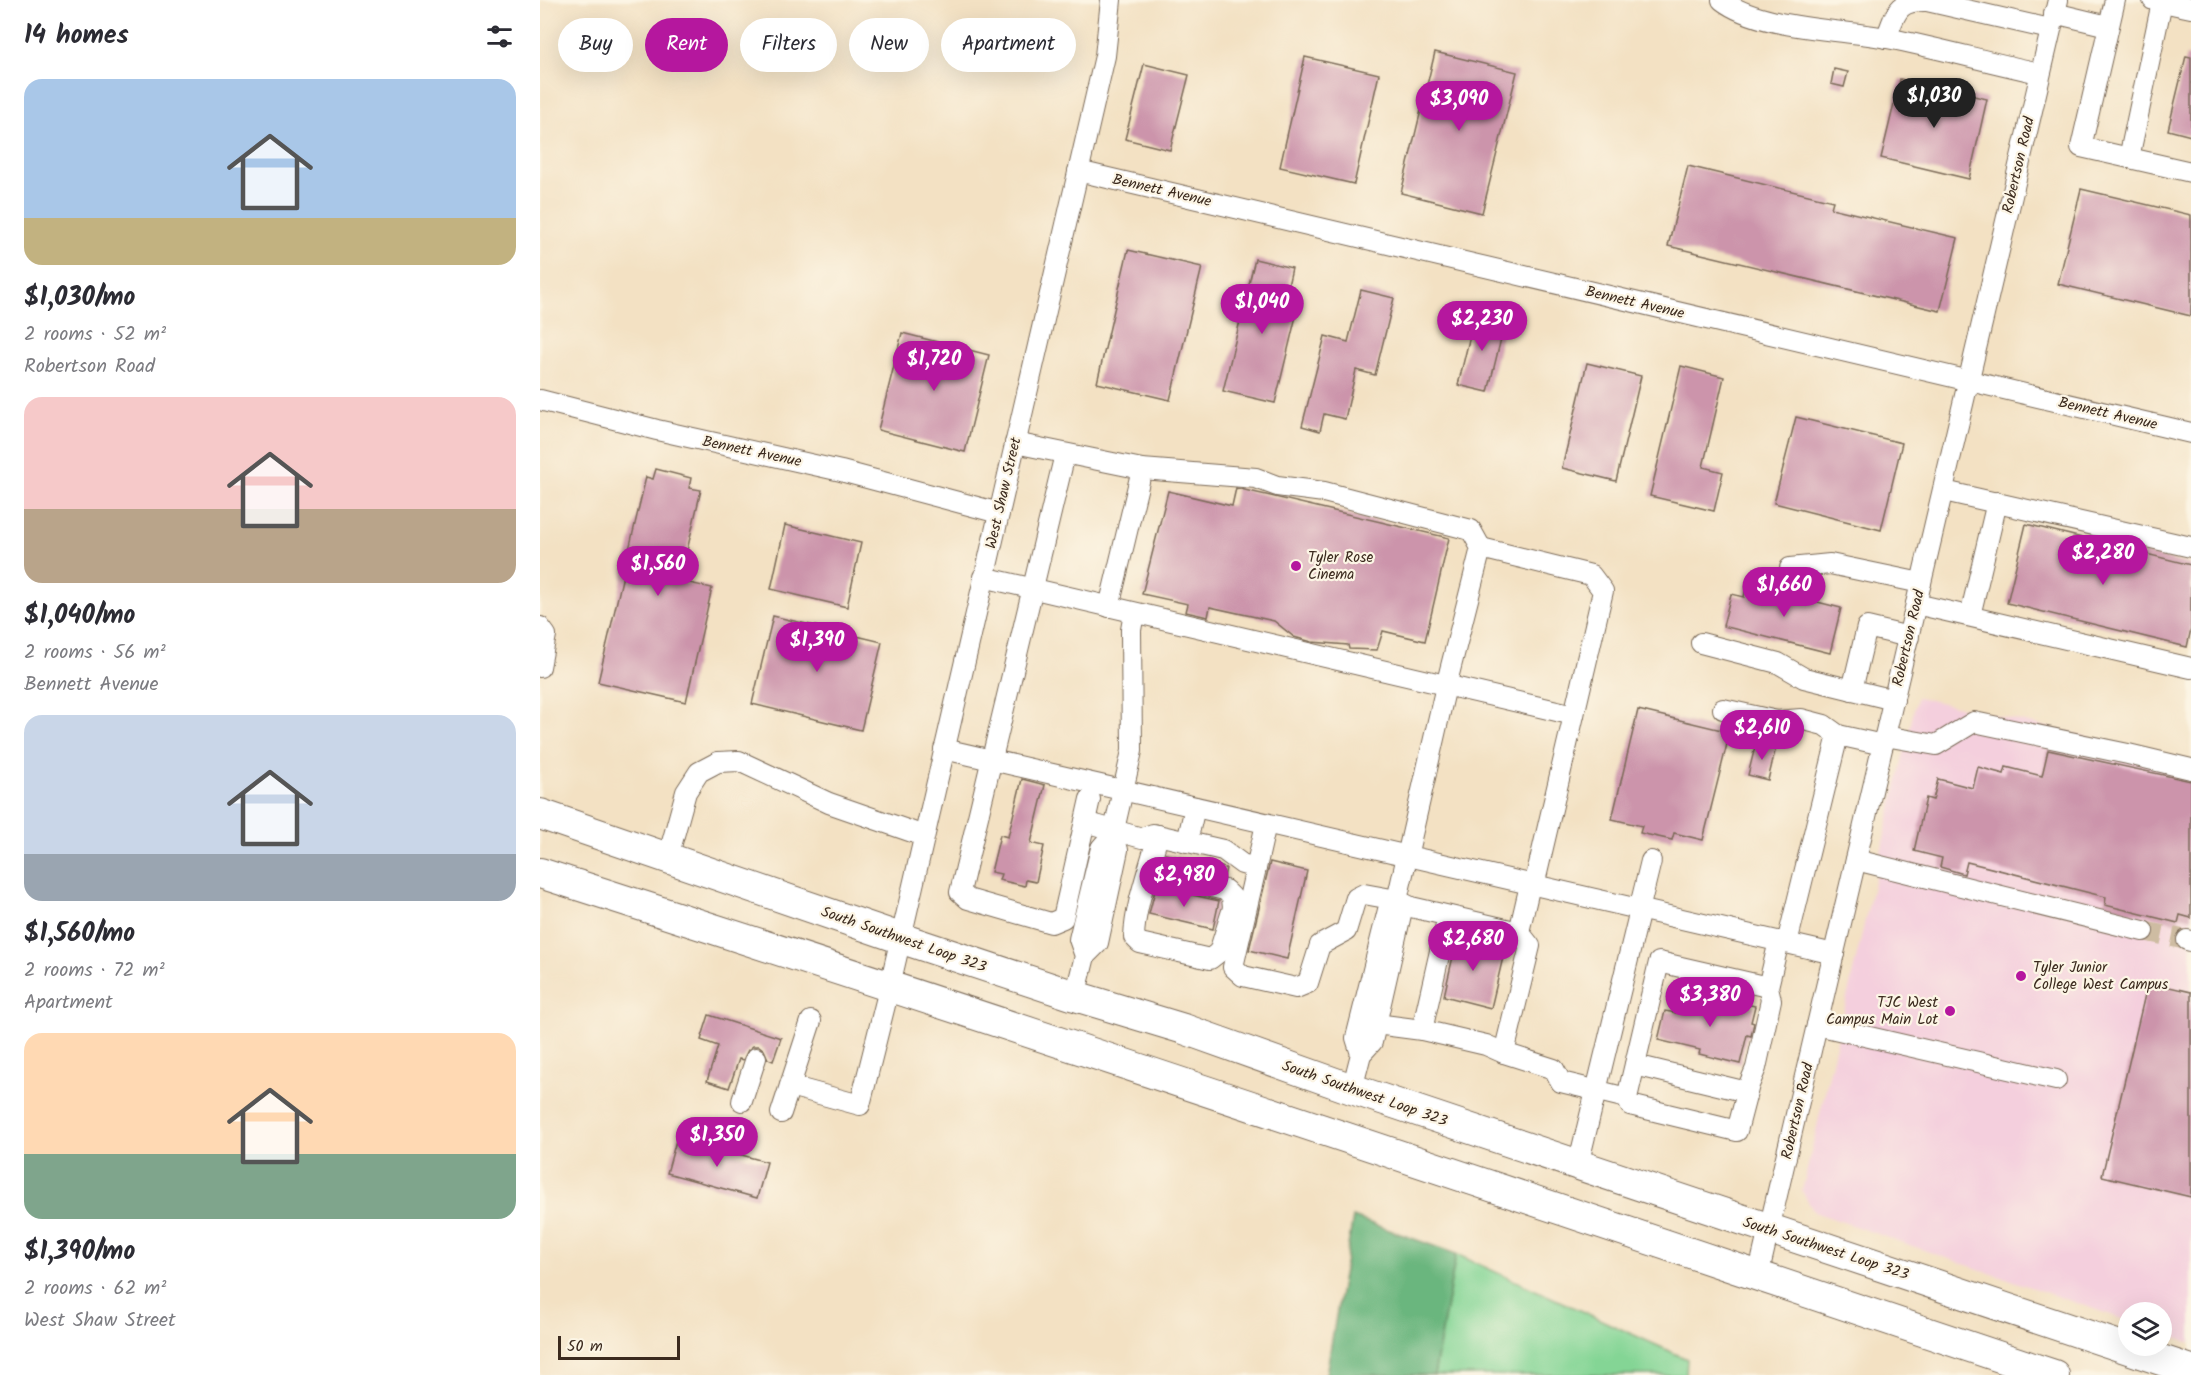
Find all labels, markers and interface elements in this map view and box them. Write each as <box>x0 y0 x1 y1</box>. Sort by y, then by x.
text: 14 homes <box>24 15 129 57</box>
chip: Buy <box>558 18 633 72</box>
chip: Rent <box>645 18 728 72</box>
chip: Filters <box>740 18 837 72</box>
chip: New <box>849 18 929 72</box>
chip: Apartment <box>941 18 1076 72</box>
icon: filters <box>483 20 516 53</box>
pin: $1,030 <box>1885 78 1983 129</box>
pin: $3,090 <box>1410 81 1508 132</box>
text: $1,030 <box>1907 81 1961 113</box>
text: $3,090 <box>1430 84 1488 116</box>
street label: Robertson Road <box>1996 114 2042 216</box>
icon: home <box>216 118 324 226</box>
street label: Bennett Avenue <box>1110 168 1214 214</box>
text: $1,030/mo <box>24 277 135 319</box>
street label: Bennett Avenue <box>1583 280 1687 326</box>
pin: $1,040 <box>1213 284 1311 335</box>
text: $1,040 <box>1235 287 1289 319</box>
pin: $2,230 <box>1433 301 1531 352</box>
text: $2,230 <box>1451 304 1513 336</box>
text: 2 rooms · 52 m² <box>24 319 166 351</box>
pin: $1,720 <box>885 341 983 392</box>
text: $1,720 <box>907 344 961 376</box>
text: Robertson Road <box>24 351 155 383</box>
street label: Bennett Avenue <box>2056 391 2160 437</box>
street label: Bennett Avenue <box>700 430 804 474</box>
street label: West Shaw Street <box>979 435 1029 551</box>
icon: home <box>216 436 324 544</box>
pin: $2,280 <box>2054 535 2152 586</box>
text: $2,280 <box>2072 538 2134 570</box>
pin: $1,560 <box>609 546 707 597</box>
place label: Tyler Rose Cinema <box>1308 546 1373 587</box>
text: $1,560 <box>631 549 685 581</box>
marker: Tyler Rose Cinema <box>1289 559 1303 573</box>
pin: $1,660 <box>1735 567 1833 618</box>
text: $1,660 <box>1756 570 1812 602</box>
street label: Robertson Road <box>1886 587 1932 689</box>
text: $1,040/mo <box>24 595 135 637</box>
pin: $1,390 <box>768 622 866 673</box>
text: $1,390 <box>790 625 844 657</box>
text: 2 rooms · 56 m² <box>24 637 166 669</box>
text: Bennett Avenue <box>24 669 158 701</box>
pin: $2,610 <box>1713 710 1811 761</box>
text: $2,610 <box>1734 713 1790 745</box>
icon: home <box>216 754 324 862</box>
pin: $2,980 <box>1135 857 1233 908</box>
text: $2,980 <box>1154 860 1214 892</box>
street label: South Southwest Loop 323 <box>818 900 990 980</box>
text: $1,560/mo <box>24 913 135 955</box>
pin: $2,680 <box>1424 921 1522 972</box>
text: $2,680 <box>1442 924 1504 956</box>
text: 2 rooms · 72 m² <box>24 955 165 987</box>
place label: Tyler Junior College West Campus <box>2033 956 2169 997</box>
marker: Tyler Junior College West Campus <box>2014 969 2028 983</box>
pin: $3,380 <box>1661 977 1759 1028</box>
text: $3,380 <box>1679 980 1741 1012</box>
text: Apartment <box>24 987 113 1019</box>
place label: TJC West Campus Main Lot <box>1826 991 1938 1032</box>
marker: TJC West Campus Main Lot <box>1943 1004 1957 1018</box>
street label: South Southwest Loop 323 <box>1279 1054 1451 1134</box>
street label: Robertson Road <box>1775 1060 1821 1162</box>
icon: home <box>216 1072 324 1180</box>
pin: $1,350 <box>668 1117 766 1168</box>
text: $1,350 <box>690 1120 744 1152</box>
street label: South Southwest Loop 323 <box>1739 1211 1912 1287</box>
text: $1,390/mo <box>24 1231 135 1273</box>
text: 2 rooms · 62 m² <box>24 1273 166 1305</box>
map controls <box>2118 1302 2172 1356</box>
button: layers <box>2118 1302 2172 1356</box>
text: West Shaw Street <box>24 1305 176 1337</box>
scale bar <box>558 1333 680 1360</box>
text: 50 m <box>567 1334 603 1359</box>

